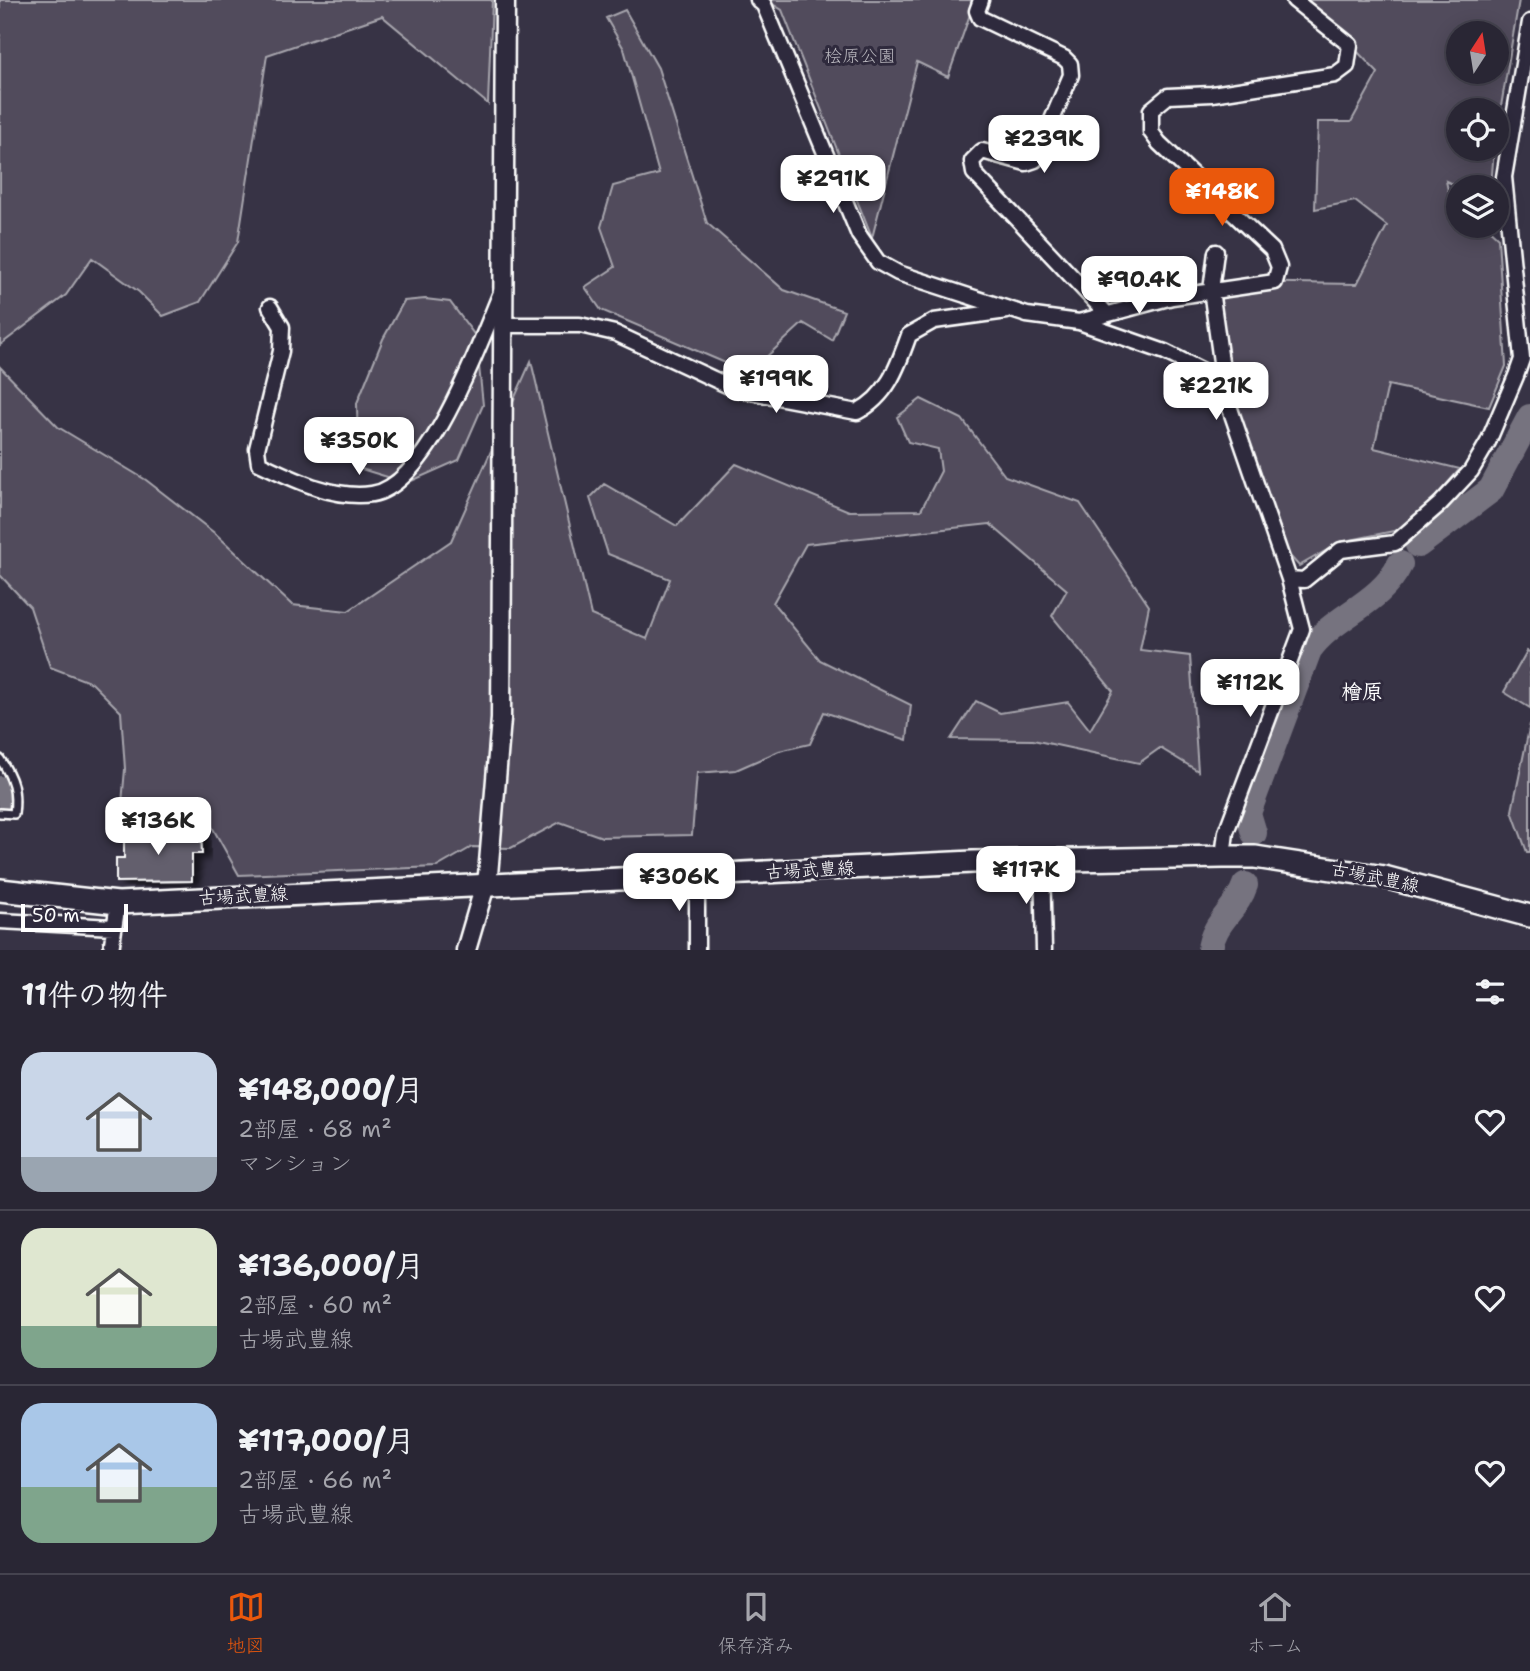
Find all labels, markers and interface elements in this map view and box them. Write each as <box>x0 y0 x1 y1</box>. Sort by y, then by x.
north arrow <box>1446 21 1508 84</box>
map controls <box>1446 21 1509 238</box>
park label: 桧原公園 <box>824 44 896 68</box>
button: locate <box>1446 98 1509 161</box>
pin: ¥239K <box>995 116 1093 175</box>
text: ¥239K <box>1004 123 1084 153</box>
pin: ¥291K <box>784 156 882 215</box>
text: ¥291K <box>797 163 869 193</box>
pin: ¥148K <box>1173 168 1271 228</box>
button: layers <box>1446 175 1509 238</box>
text: ¥148K <box>1185 176 1259 206</box>
pin: ¥90.4K <box>1082 256 1196 316</box>
text: ¥90.4K <box>1097 264 1181 294</box>
pin: ¥199K <box>727 356 825 415</box>
pin: ¥221K <box>1167 362 1265 422</box>
text: ¥199K <box>739 363 813 393</box>
text: ¥221K <box>1179 370 1253 400</box>
pin: ¥350K <box>310 418 408 477</box>
text: ¥350K <box>320 425 398 455</box>
pin: ¥112K <box>1201 660 1299 719</box>
text: ¥112K <box>1216 667 1284 697</box>
district label: 檜原 <box>1341 678 1383 706</box>
pin: ¥136K <box>109 798 207 857</box>
text: ¥136K <box>121 805 195 835</box>
pin: ¥117K <box>977 846 1075 906</box>
pin: ¥306K <box>630 853 728 913</box>
text: ¥117K <box>992 854 1060 884</box>
street label: 古場武豊線 <box>764 856 856 884</box>
street label: 古場武豊線 <box>1328 856 1422 898</box>
text: ¥306K <box>639 861 719 891</box>
street label: 古場武豊線 <box>197 882 289 910</box>
scale bar <box>21 901 128 933</box>
text: 50 m <box>32 903 80 928</box>
icon: filters <box>1471 973 1509 1011</box>
text: 11件の物件 <box>21 974 168 1015</box>
text: ¥148,000/月 <box>238 1069 424 1110</box>
icon: home <box>77 1080 161 1164</box>
icon: heart <box>1471 1103 1509 1141</box>
text: 2部屋 · 68 m² <box>238 1114 392 1144</box>
text: マンション <box>238 1148 352 1178</box>
text: ¥136,000/月 <box>238 1245 424 1286</box>
icon: home <box>77 1256 161 1340</box>
icon: heart <box>1471 1279 1509 1317</box>
text: 2部屋 · 60 m² <box>238 1290 392 1320</box>
text: 古場武豊線 <box>238 1324 353 1354</box>
text: ¥117,000/月 <box>238 1420 415 1461</box>
icon: home <box>77 1431 161 1515</box>
icon: heart <box>1471 1454 1509 1492</box>
text: 2部屋 · 66 m² <box>238 1465 392 1495</box>
text: 古場武豊線 <box>238 1499 353 1529</box>
tab: 地図 <box>227 1588 265 1658</box>
tab: 保存済み <box>718 1588 794 1658</box>
tab: ホーム <box>1247 1588 1303 1658</box>

